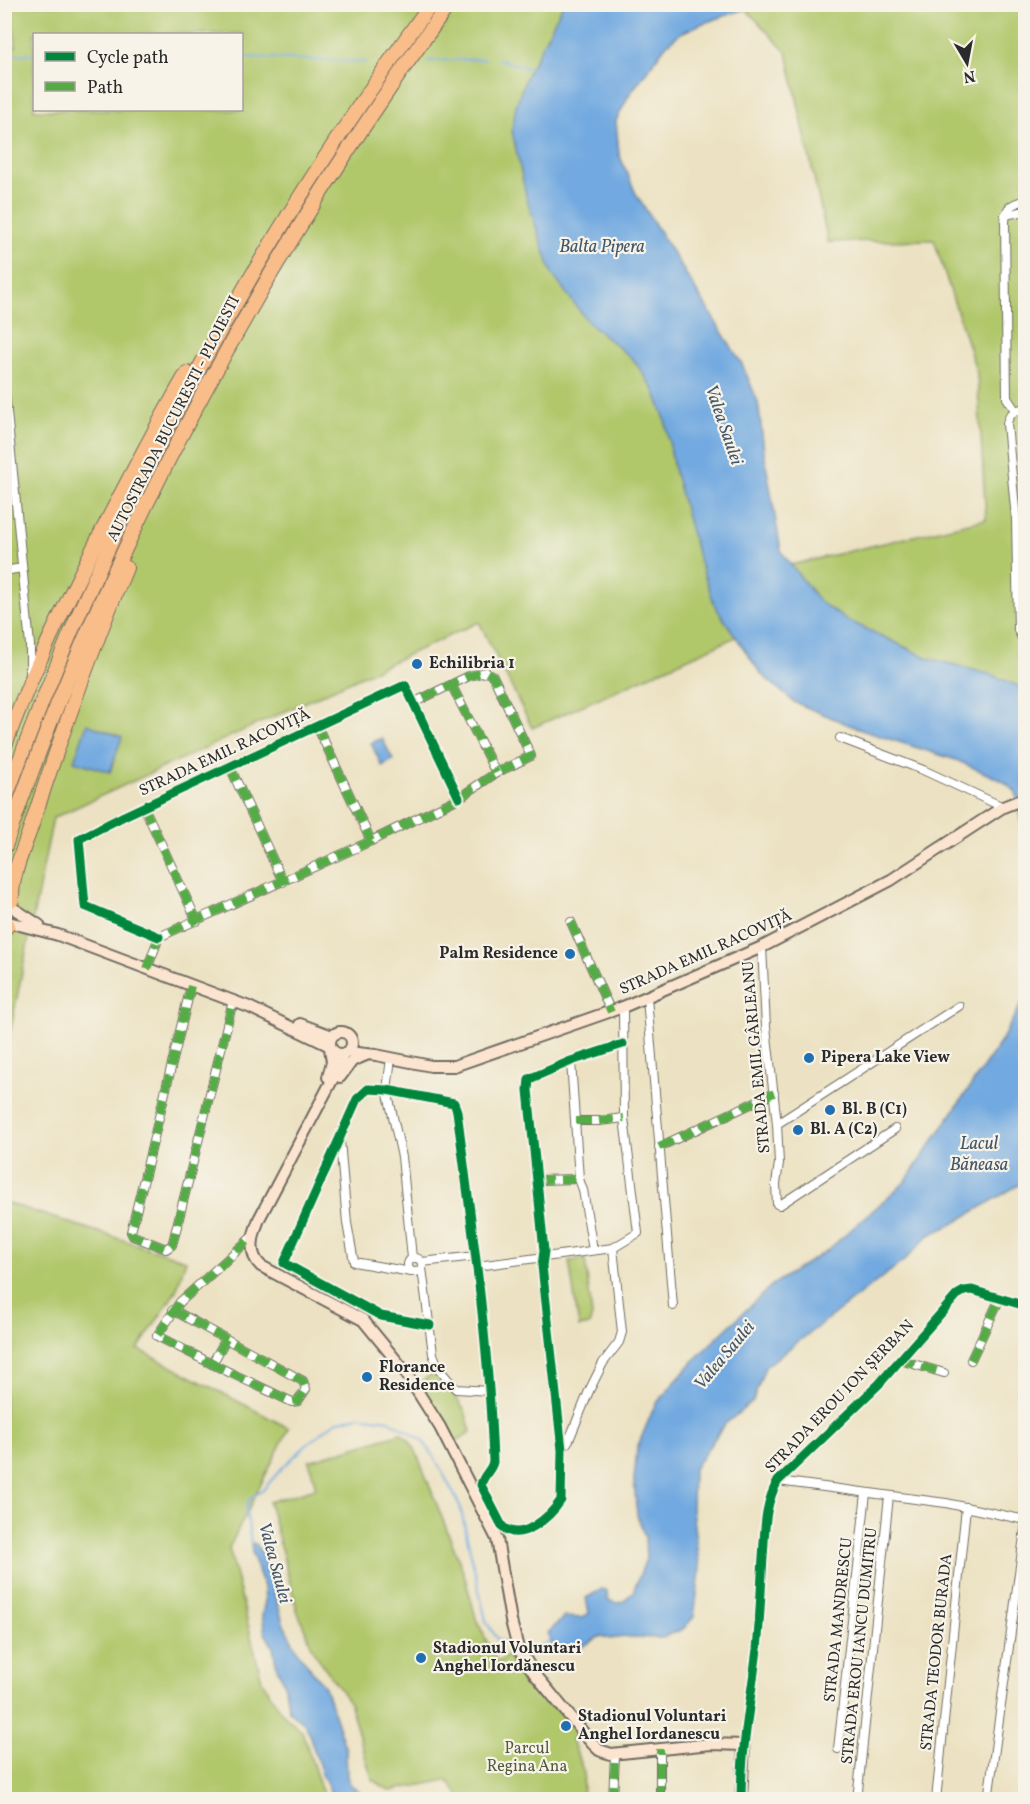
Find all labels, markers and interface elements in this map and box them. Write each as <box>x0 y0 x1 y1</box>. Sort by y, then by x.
legend <box>33 33 243 111</box>
north arrow <box>937 33 997 93</box>
text: Cycle path <box>87 46 169 71</box>
text: N <box>961 64 977 88</box>
text: Path <box>87 76 123 101</box>
water label: Balta Pipera <box>559 235 645 260</box>
street label: AUTOSTRADA BUCURESTI - PLOIESTI <box>102 292 246 546</box>
water label: Valea Saulei <box>698 382 749 469</box>
place label: Echilibria 1 <box>429 653 515 675</box>
marker: Echilibria 1 <box>410 657 424 671</box>
street label: STRADA EMIL RACOVIȚĂ <box>135 703 314 802</box>
street label: STRADA EMIL RACOVIȚĂ <box>616 904 796 1001</box>
place label: Palm Residence <box>439 943 558 965</box>
marker: Palm Residence <box>563 947 577 961</box>
street label: STRADA EMIL GÂRLEANU <box>737 960 776 1154</box>
place label: Pipera Lake View <box>821 1047 950 1069</box>
marker: Pipera Lake View <box>802 1051 816 1065</box>
place label: Bl. B (C1) <box>842 1099 907 1121</box>
marker: Bl. B (C1) <box>823 1103 837 1117</box>
place label: Bl. A (C2) <box>810 1119 877 1141</box>
marker: Bl. A (C2) <box>791 1123 805 1137</box>
water label: Lacul Băneasa <box>950 1132 1008 1178</box>
street label: STRADA EROU ION ȘERBAN <box>761 1315 920 1479</box>
water label: Valea Saulei <box>689 1316 762 1396</box>
place label: Florance Residence <box>379 1357 455 1397</box>
marker: Florance Residence <box>360 1370 374 1384</box>
water label: Valea Saulei <box>251 1520 297 1607</box>
street label: STRADA EROU IANCU DUMITRU <box>837 1526 883 1765</box>
street label: STRADA MANDRESCU <box>819 1536 859 1703</box>
street label: STRADA TEODOR BURADA <box>916 1552 958 1752</box>
place label: Stadionul Voluntari Anghel Iordănescu <box>433 1638 582 1678</box>
marker: Stadionul Voluntari Anghel Iordănescu <box>414 1651 428 1665</box>
place label: Stadionul Voluntari Anghel Iordanescu <box>578 1706 727 1746</box>
marker: Stadionul Voluntari Anghel Iordanescu <box>559 1719 573 1733</box>
park label: Parcul Regina Ana <box>487 1738 567 1778</box>

